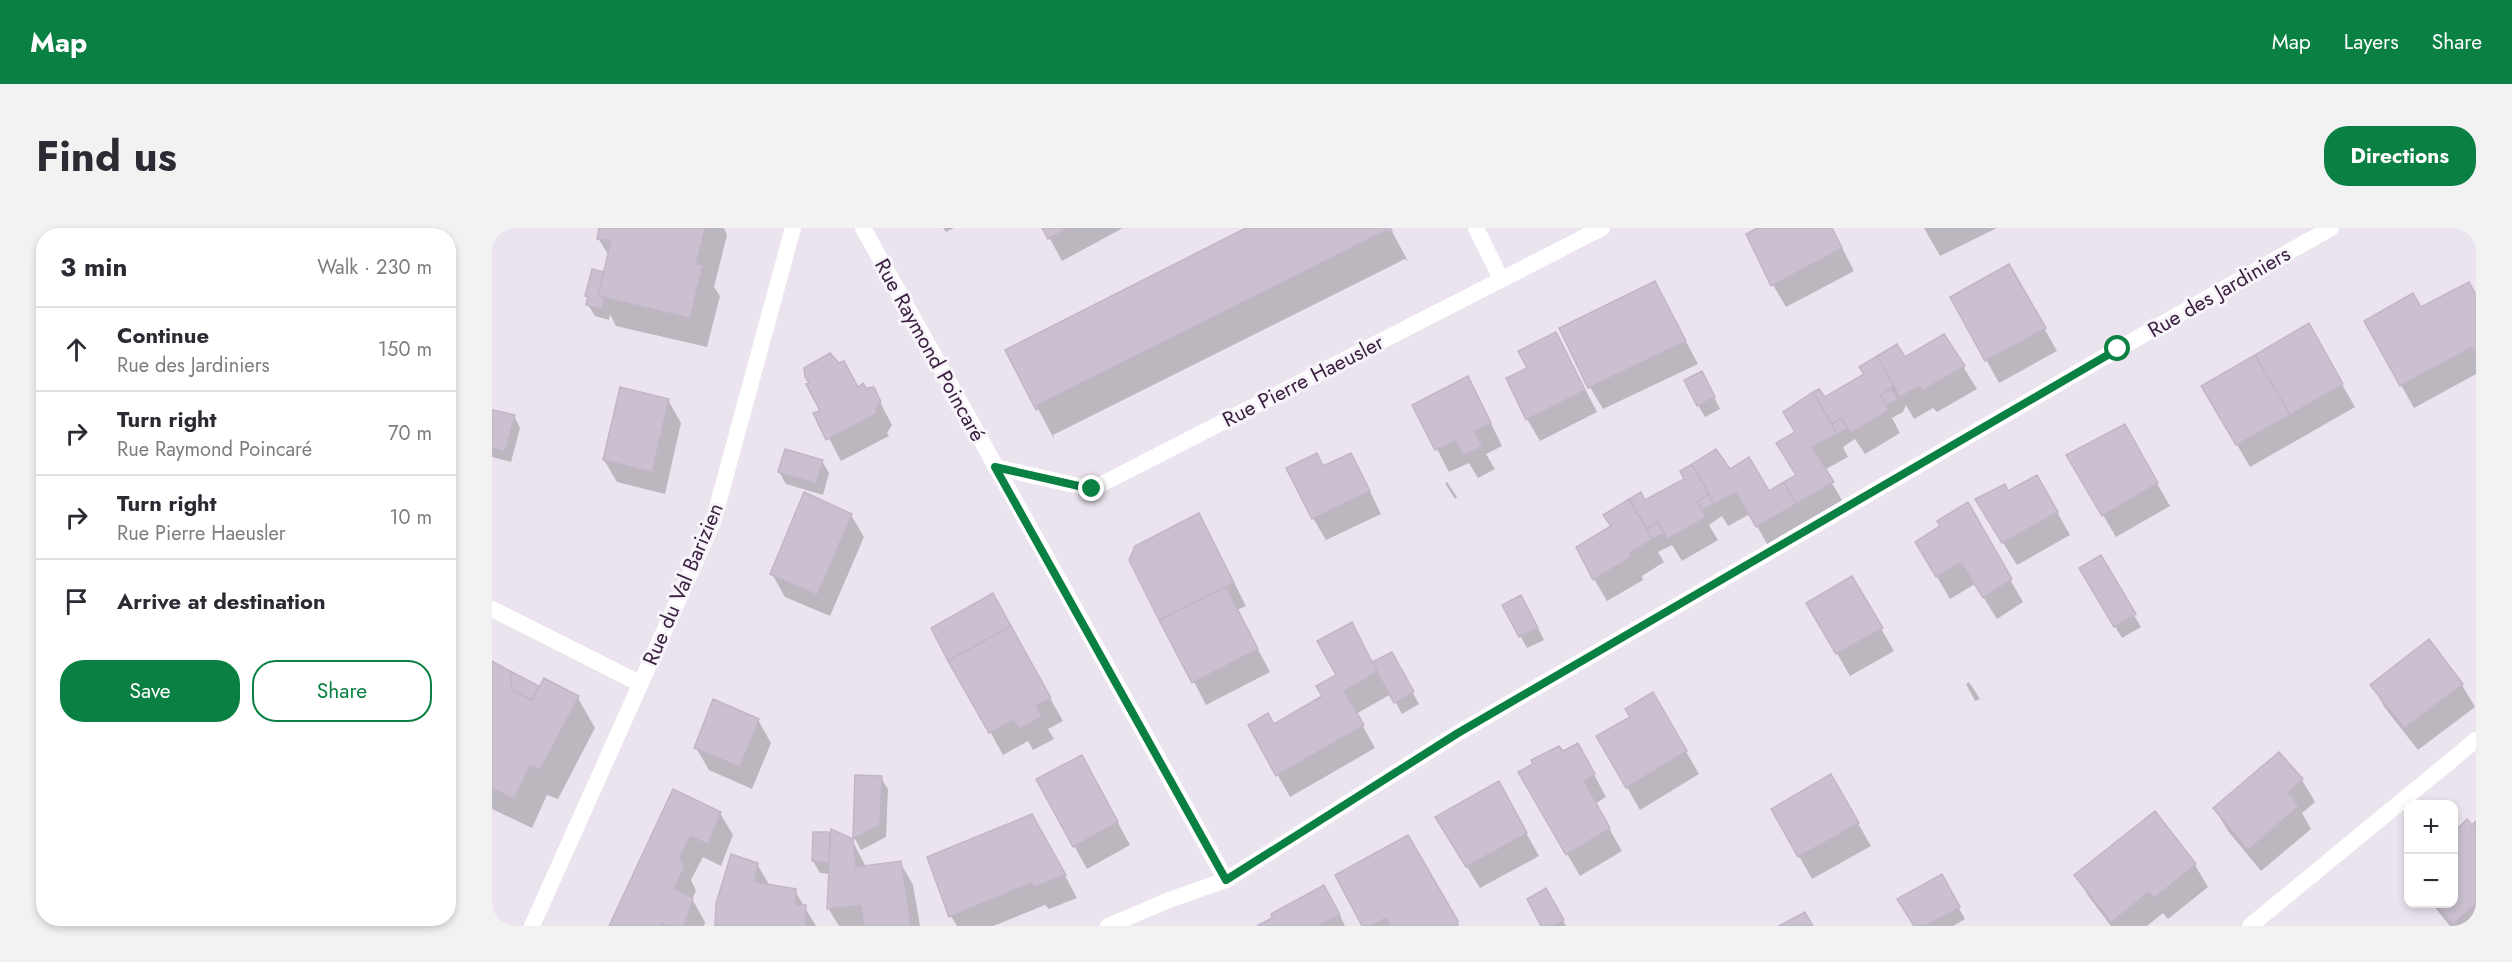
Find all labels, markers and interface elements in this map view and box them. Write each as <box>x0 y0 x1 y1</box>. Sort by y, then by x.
text: Map <box>30 22 87 63</box>
text: Map <box>2272 27 2311 57</box>
text: Layers <box>2344 27 2399 57</box>
text: Share <box>2432 27 2482 57</box>
text: Find us <box>36 126 177 187</box>
button: Directions <box>2324 126 2476 186</box>
street label: Rue des Jardiniers <box>2142 239 2296 345</box>
text: 3 min <box>60 248 127 286</box>
text: Walk · 230 m <box>317 253 432 282</box>
street label: Rue Raymond Poincaré <box>867 253 993 447</box>
text: Continue <box>117 319 209 351</box>
street label: Rue Pierre Haeusler <box>1217 327 1389 435</box>
icon: ahead <box>60 333 93 366</box>
text: 150 m <box>378 335 432 364</box>
route start <box>2104 335 2130 361</box>
text: Rue des Jardiniers <box>117 351 270 380</box>
text: Turn right <box>117 403 217 435</box>
icon: right <box>60 417 93 450</box>
text: 70 m <box>388 419 432 448</box>
text: Rue Raymond Poincaré <box>117 435 312 464</box>
route end <box>1078 475 1104 501</box>
text: Turn right <box>117 487 217 519</box>
street label: Rue du Val Barizien <box>635 498 731 670</box>
icon: right <box>60 501 93 534</box>
text: 10 m <box>389 503 432 532</box>
text: Rue Pierre Haeusler <box>117 519 286 548</box>
icon: arrive <box>60 585 93 618</box>
text: Arrive at destination <box>117 585 326 617</box>
button: Save <box>60 660 240 722</box>
button: Share <box>252 660 432 722</box>
map controls <box>2404 800 2458 908</box>
button: + <box>2404 800 2458 854</box>
button: − <box>2404 854 2458 908</box>

